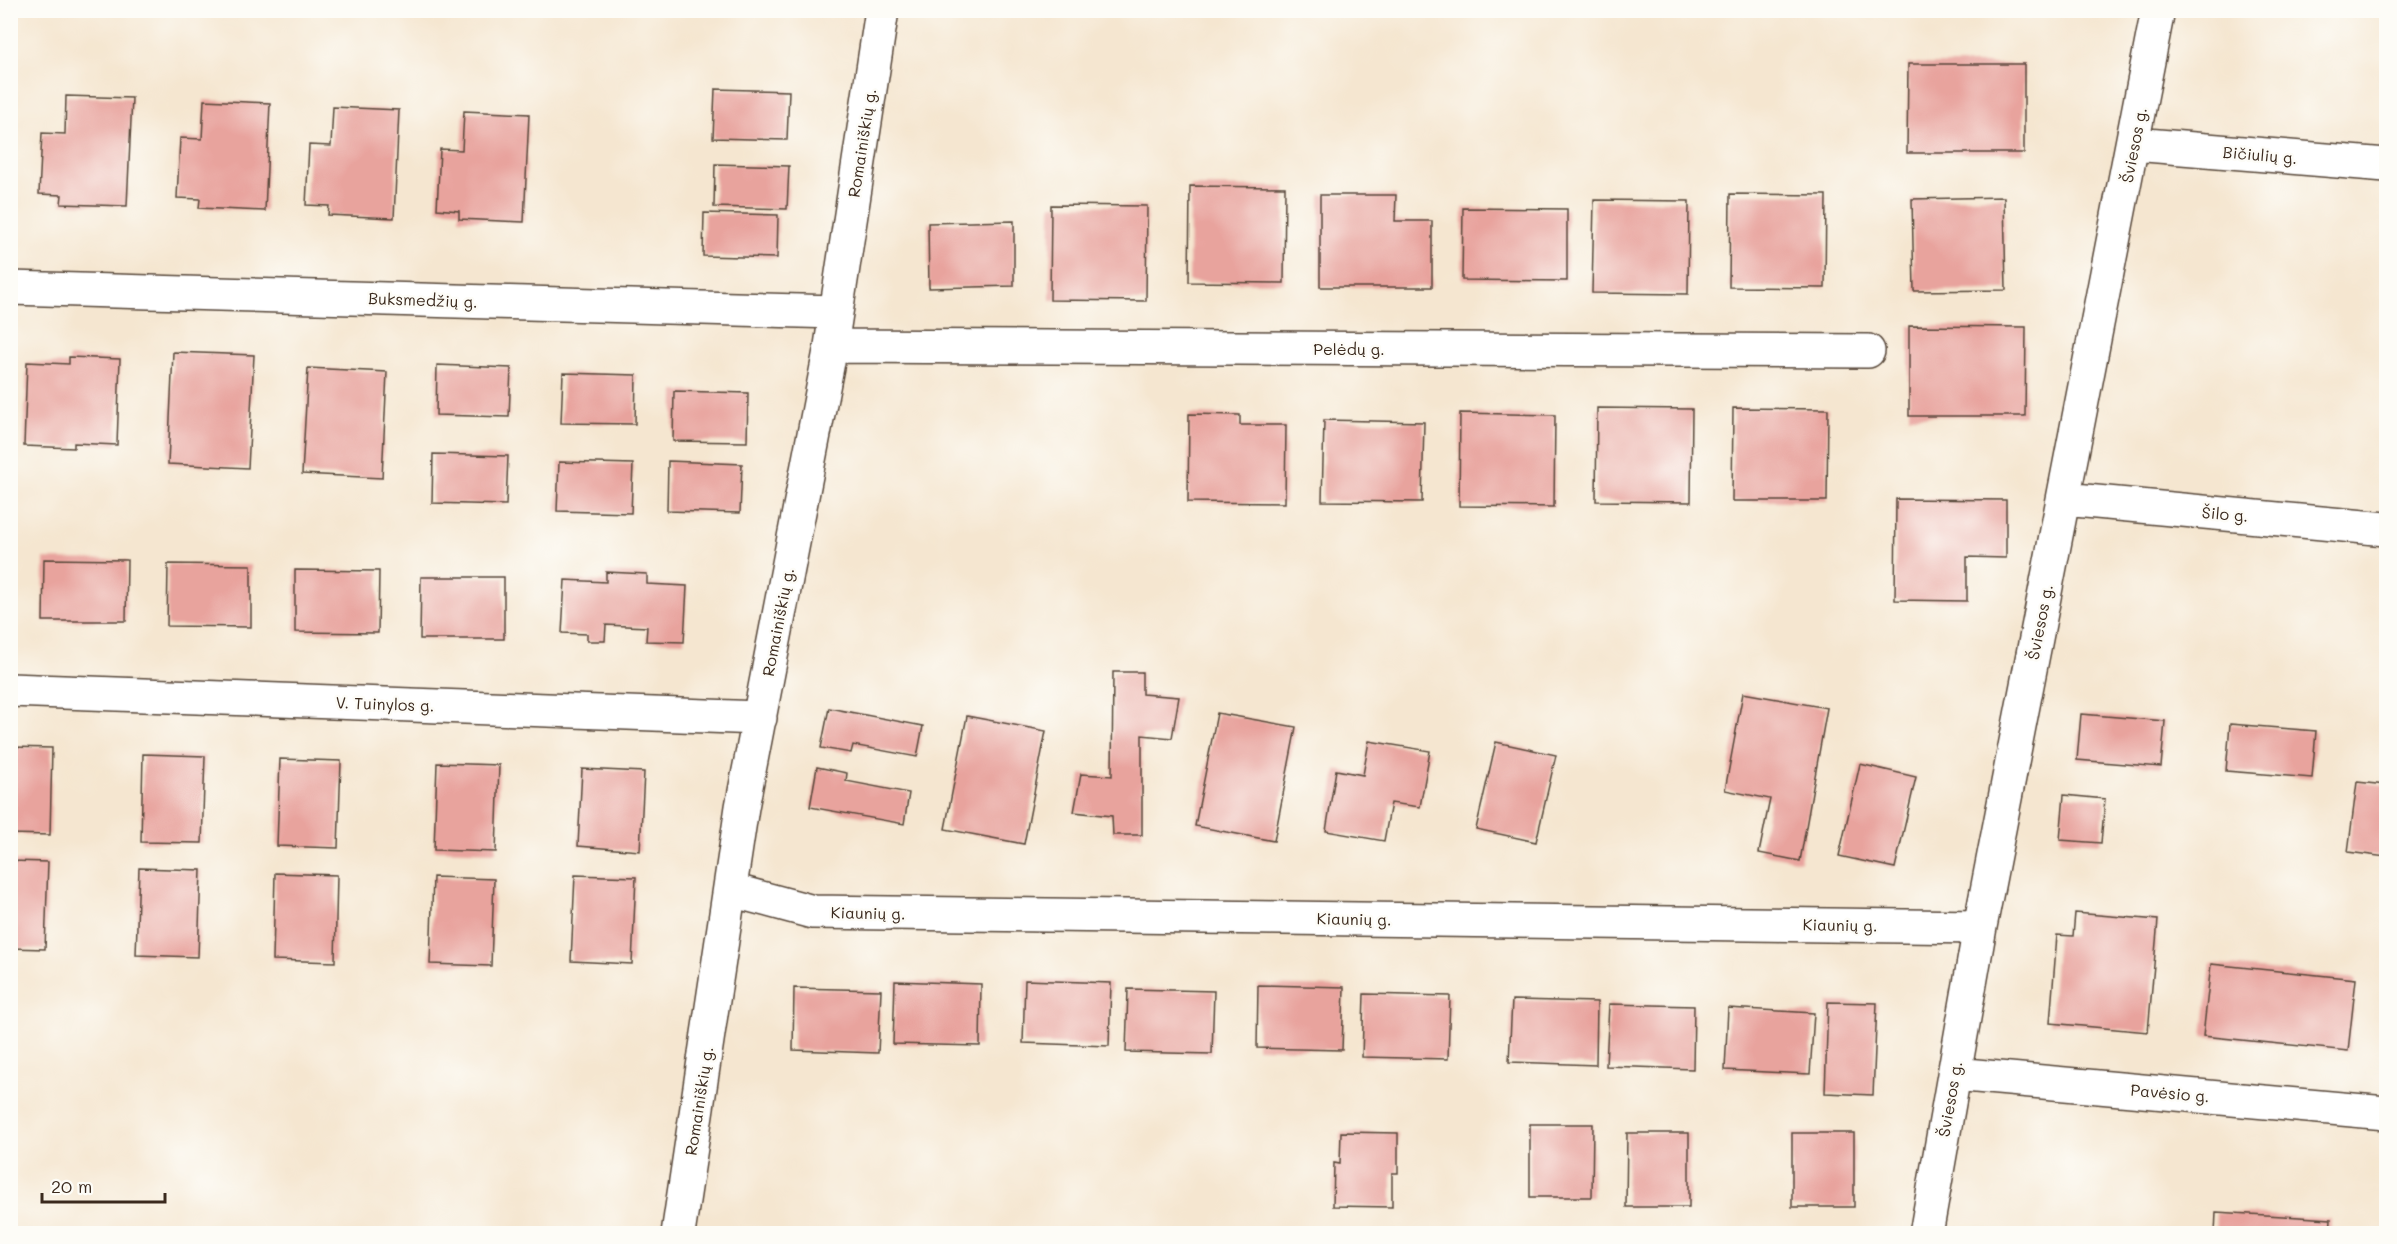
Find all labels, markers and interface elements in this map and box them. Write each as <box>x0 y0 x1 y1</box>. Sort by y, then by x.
street label: Romainiškių g. <box>843 87 880 199</box>
street label: Šviesos g. <box>2116 105 2151 184</box>
street label: Bičiulių g. <box>2222 141 2298 168</box>
street label: Buksmedžių g. <box>368 287 478 312</box>
street label: Pelėdų g. <box>1313 338 1385 359</box>
street label: Šilo g. <box>2201 501 2249 526</box>
street label: Romainiškių g. <box>757 566 798 678</box>
street label: Šviesos g. <box>2022 582 2057 661</box>
street label: V. Tuinylos g. <box>335 691 435 716</box>
street label: Kiaunių g. <box>830 901 906 924</box>
street label: Kiaunių g. <box>1316 907 1392 930</box>
street label: Kiaunių g. <box>1802 913 1878 936</box>
street label: Romainiškių g. <box>680 1045 717 1157</box>
street label: Šviesos g. <box>1933 1059 1966 1138</box>
street label: Pavėsio g. <box>2130 1079 2210 1106</box>
scale bar <box>42 1166 165 1204</box>
text: 20 m <box>51 1174 92 1198</box>

